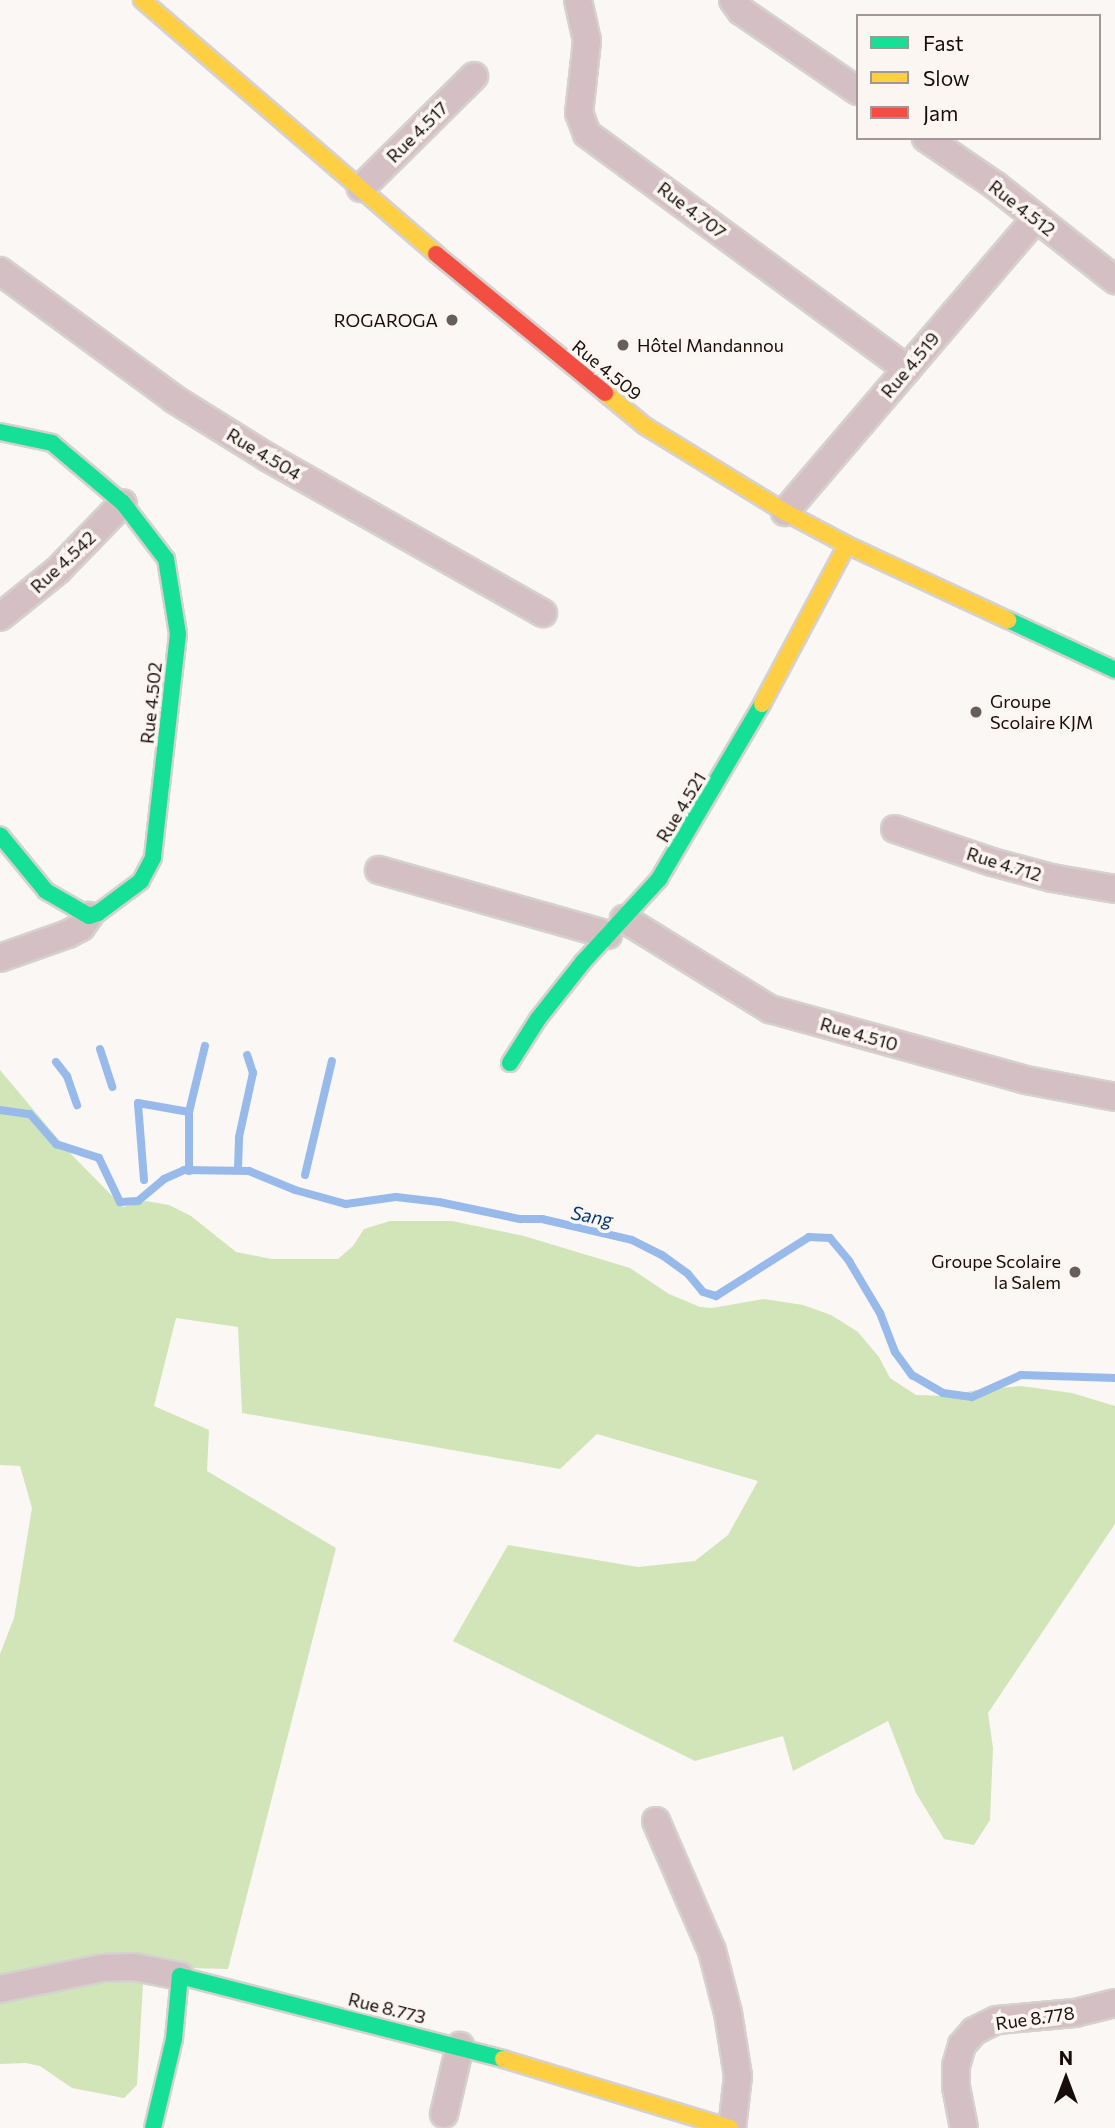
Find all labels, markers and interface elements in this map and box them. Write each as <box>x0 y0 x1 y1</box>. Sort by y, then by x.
legend <box>856 14 1101 140</box>
text: Fast <box>923 30 964 55</box>
text: Slow <box>923 65 970 90</box>
street label: Rue 4.517 <box>382 97 452 167</box>
text: Jam <box>923 100 958 125</box>
street label: Rue 4.512 <box>985 176 1059 240</box>
street label: Rue 4.707 <box>653 177 731 243</box>
place label: ROGAROGA <box>334 309 438 331</box>
marker: ROGAROGA <box>444 312 460 328</box>
street label: Rue 4.519 <box>876 328 944 402</box>
place label: Hôtel Mandannou <box>637 334 784 356</box>
street label: Rue 4.509 <box>568 336 646 404</box>
marker: Hôtel Mandannou <box>615 337 631 353</box>
street label: Rue 4.504 <box>223 423 305 485</box>
street label: Rue 4.542 <box>26 527 100 597</box>
street label: Rue 4.502 <box>136 661 166 745</box>
place label: Groupe Scolaire KJM <box>990 691 1093 734</box>
marker: Groupe Scolaire KJM <box>968 704 984 720</box>
street label: Rue 4.521 <box>652 768 710 846</box>
street label: Rue 4.712 <box>964 842 1044 886</box>
street label: Rue 4.510 <box>818 1013 900 1055</box>
water label: Sang <box>569 1201 615 1231</box>
place label: Groupe Scolaire la Salem <box>931 1251 1061 1294</box>
marker: Groupe Scolaire la Salem <box>1067 1264 1083 1280</box>
street label: Rue 8.773 <box>346 1988 428 2028</box>
street label: Rue 8.778 <box>994 2002 1076 2034</box>
north arrow <box>1031 2044 1101 2114</box>
text: N <box>1059 2046 1073 2069</box>

